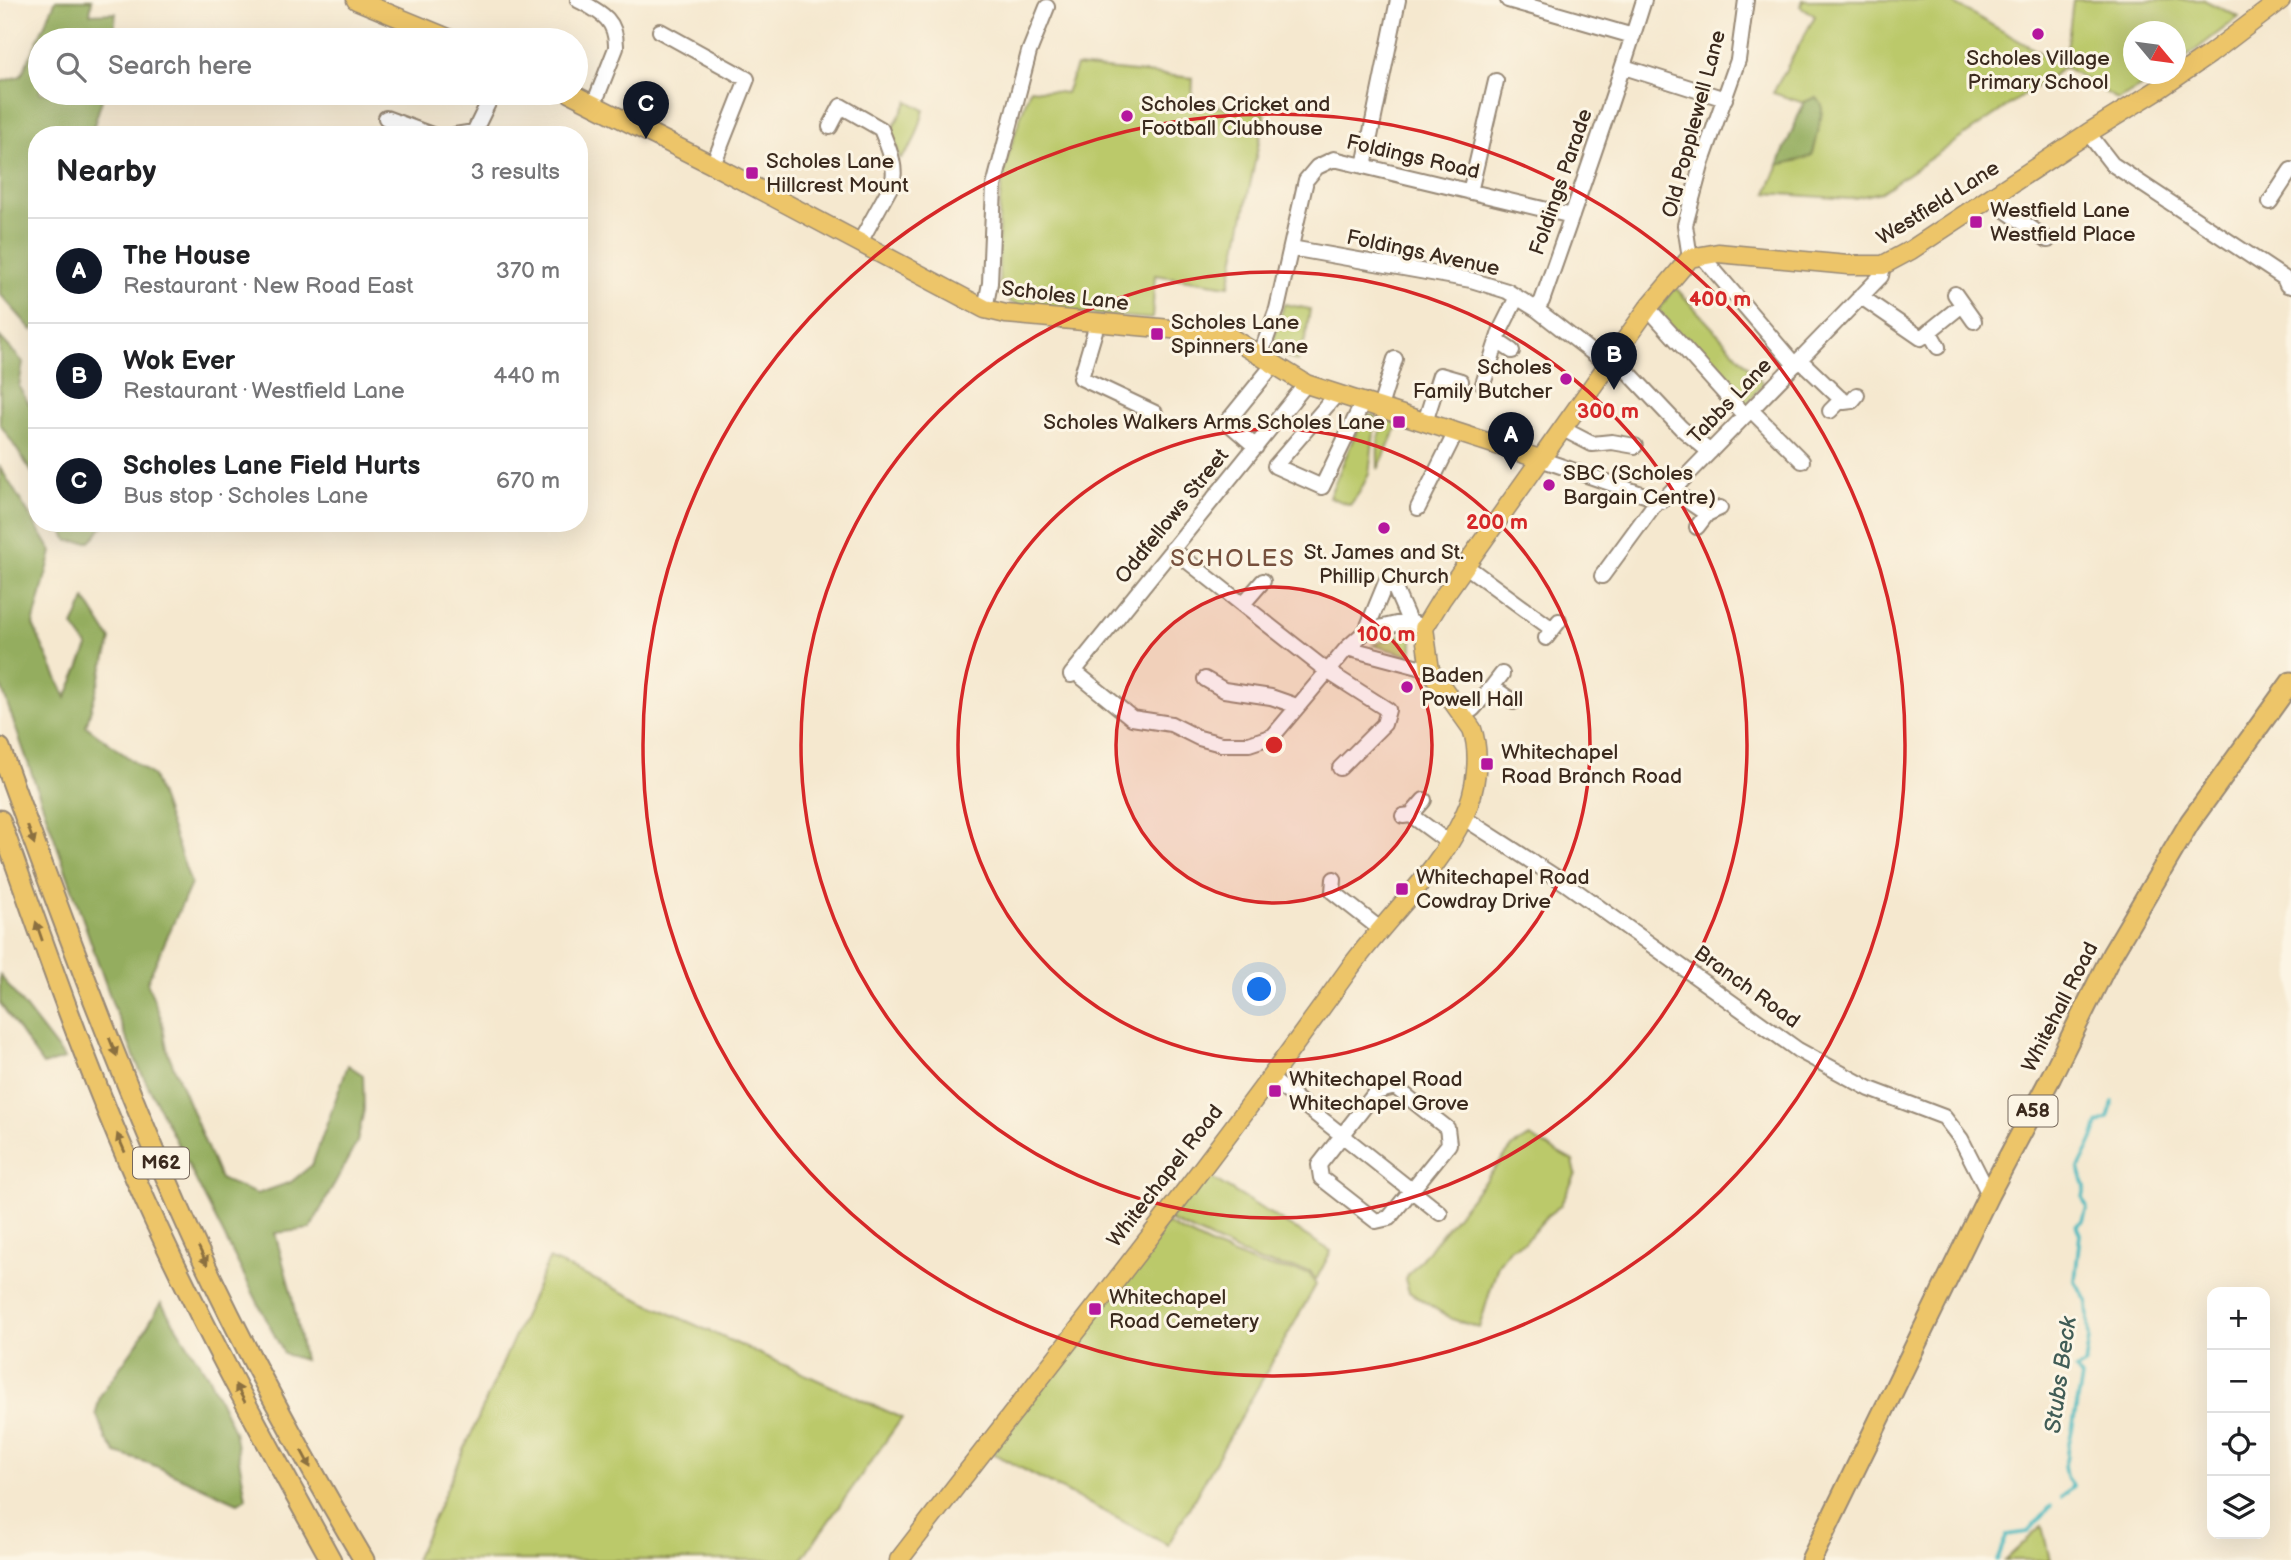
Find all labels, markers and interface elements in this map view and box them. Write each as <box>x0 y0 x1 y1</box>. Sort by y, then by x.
north arrow <box>2123 21 2186 84</box>
marker: Scholes Village Primary School <box>2030 26 2046 42</box>
search box <box>28 28 588 105</box>
street label: Old Popplewell Lane <box>1657 28 1731 220</box>
place label: Scholes Village Primary School <box>1966 46 2110 95</box>
icon: search <box>52 48 90 86</box>
text: Search here <box>108 51 252 82</box>
pin: C <box>623 81 669 139</box>
place label: Scholes Cricket and Football Clubhouse <box>1141 92 1330 141</box>
street label: Foldings Parade <box>1524 106 1598 258</box>
marker: Scholes Cricket and Football Clubhouse <box>1119 108 1135 124</box>
street label: Foldings Road <box>1344 130 1482 184</box>
place label: Scholes Lane Hillcrest Mount <box>766 149 909 198</box>
text: Nearby <box>56 154 156 190</box>
street label: Westfield Lane <box>1872 155 2004 251</box>
text: 3 results <box>471 158 560 186</box>
marker: Scholes Lane Hillcrest Mount <box>744 165 760 181</box>
place label: Westfield Lane Westfield Place <box>1990 198 2135 247</box>
marker: Westfield Lane Westfield Place <box>1968 214 1984 230</box>
street label: Foldings Avenue <box>1344 225 1502 281</box>
text: The House <box>123 241 250 272</box>
text: A <box>72 257 86 285</box>
text: 370 m <box>496 257 560 285</box>
text: Restaurant · New Road East <box>123 272 414 300</box>
street label: Scholes Lane <box>1000 276 1130 316</box>
text: 400 m <box>1689 287 1751 312</box>
place label: Scholes Lane Spinners Lane <box>1171 310 1308 359</box>
marker: Scholes Lane Spinners Lane <box>1149 326 1165 342</box>
pin: B <box>1591 332 1637 390</box>
text: Wok Ever <box>123 346 235 377</box>
street label: Tabbs Lane <box>1683 353 1777 449</box>
place label: Scholes Family Butcher <box>1413 355 1552 404</box>
text: B <box>71 362 87 390</box>
text: 440 m <box>493 362 560 390</box>
marker: Scholes Family Butcher <box>1558 371 1574 387</box>
text: Restaurant · Westfield Lane <box>123 377 405 405</box>
text: 300 m <box>1577 399 1639 424</box>
place label: Scholes Walkers Arms Scholes Lane <box>1043 410 1385 435</box>
pin: A <box>1488 412 1534 470</box>
marker: Scholes Walkers Arms Scholes Lane <box>1391 414 1407 430</box>
street label: Oddfellows Street <box>1110 443 1234 589</box>
text: Scholes Lane Field Hurts <box>123 451 420 482</box>
place label: SBC (Scholes Bargain Centre) <box>1563 461 1716 510</box>
text: C <box>71 467 87 495</box>
text: 670 m <box>496 467 560 495</box>
marker: SBC (Scholes Bargain Centre) <box>1541 477 1557 493</box>
text: Bus stop · Scholes Lane <box>123 482 368 510</box>
text: 200 m <box>1466 510 1528 535</box>
marker: St. James and St. Phillip Church <box>1376 520 1392 536</box>
place label: St. James and St. Phillip Church <box>1304 540 1464 589</box>
district label: SCHOLES <box>1170 544 1296 573</box>
text: 100 m <box>1357 622 1415 647</box>
place label: Baden Powell Hall <box>1421 663 1523 712</box>
marker: Baden Powell Hall <box>1399 679 1415 695</box>
centre of rings <box>1262 733 1286 757</box>
place label: Whitechapel Road Branch Road <box>1501 740 1682 789</box>
marker: Whitechapel Road Branch Road <box>1479 756 1495 772</box>
one-way arrow <box>26 825 37 846</box>
place label: Whitechapel Road Cowdray Drive <box>1416 865 1590 914</box>
marker: Whitechapel Road Cowdray Drive <box>1394 881 1410 897</box>
one-way arrow <box>33 920 44 941</box>
street label: Whitehall Road <box>2017 938 2103 1076</box>
street label: Branch Road <box>1689 940 1805 1034</box>
your location <box>1242 972 1276 1006</box>
one-way arrow <box>108 1037 119 1058</box>
place label: Whitechapel Road Whitechapel Grove <box>1289 1067 1469 1116</box>
marker: Whitechapel Road Whitechapel Grove <box>1267 1083 1283 1099</box>
road number: A58 <box>2008 1096 2058 1126</box>
street label: Whitechapel Road <box>1102 1100 1228 1252</box>
one-way arrow <box>115 1133 127 1153</box>
road number: M62 <box>133 1148 189 1178</box>
one-way arrow <box>197 1246 209 1266</box>
place label: Whitechapel Road Cemetery <box>1109 1285 1260 1334</box>
map controls <box>2207 1287 2270 1539</box>
button: + <box>2207 1287 2270 1350</box>
marker: Whitechapel Road Cemetery <box>1087 1301 1103 1317</box>
water label: Stubs Beck <box>2039 1314 2083 1435</box>
button: − <box>2207 1350 2270 1413</box>
one-way arrow <box>234 1383 246 1402</box>
button: locate <box>2207 1413 2270 1476</box>
one-way arrow <box>300 1449 312 1469</box>
button: layers <box>2207 1476 2270 1539</box>

